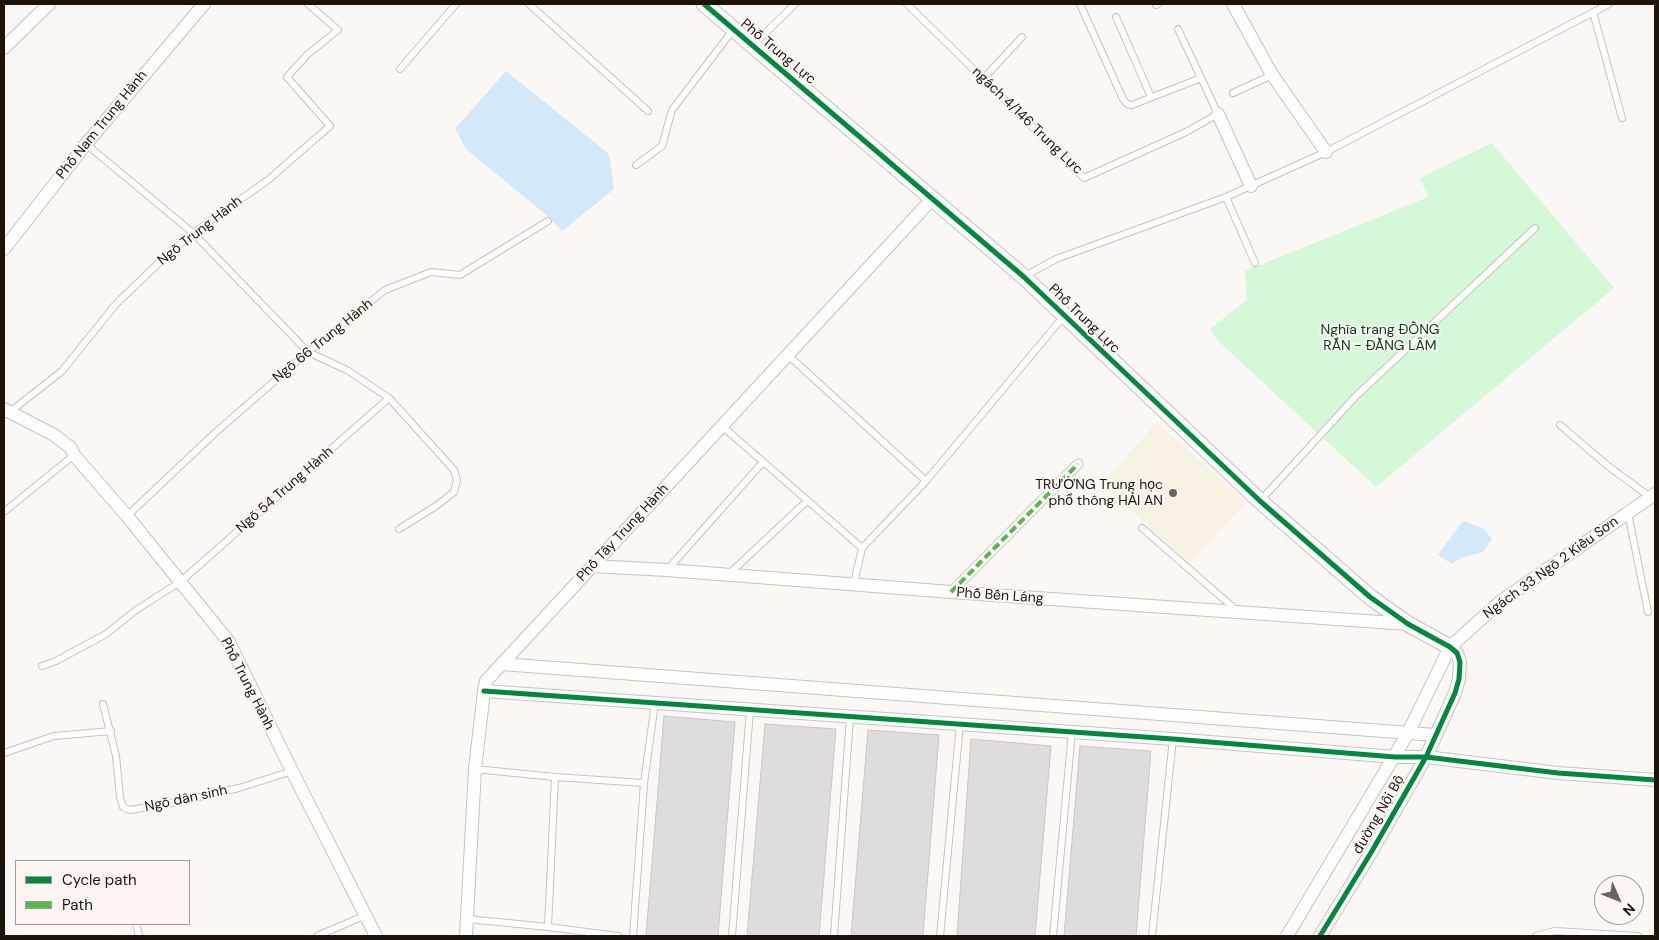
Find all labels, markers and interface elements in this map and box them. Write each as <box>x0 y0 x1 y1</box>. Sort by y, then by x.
street label: Phố Trung Lực <box>737 16 819 88</box>
street label: ngách 4/146 Trung Lực <box>968 64 1086 178</box>
street label: Phố Nam Trung Hành <box>53 67 151 183</box>
street label: Ngõ Trung Hành <box>155 193 245 269</box>
street label: Phố Trung Lực <box>1045 281 1123 357</box>
street label: Ngõ 66 Trung Hành <box>270 296 376 386</box>
park label: Nghĩa trang ĐỒNG RẮN - ĐẰNG LÂM <box>1321 322 1439 354</box>
street label: Ngõ 54 Trung Hành <box>233 443 337 537</box>
place label: TRƯỜNG Trung học phổ thông HẢI AN <box>1035 477 1163 510</box>
street label: Phố Tây Trung Hành <box>574 481 672 585</box>
marker: TRƯỜNG Trung học phổ thông HẢI AN <box>1167 487 1179 499</box>
street label: Ngách 33 Ngõ 2 Kiều Sơn <box>1480 513 1622 623</box>
street label: Phố Bến Láng <box>956 585 1044 607</box>
street label: Phố Trung Hành <box>217 635 277 733</box>
street label: đường Nội Bộ <box>1350 773 1408 857</box>
street label: Ngõ dân sinh <box>143 782 229 816</box>
legend <box>15 860 190 925</box>
text: Cycle path <box>62 870 137 890</box>
north arrow <box>1594 875 1644 925</box>
text: Path <box>62 895 93 915</box>
text: N <box>1619 900 1639 920</box>

